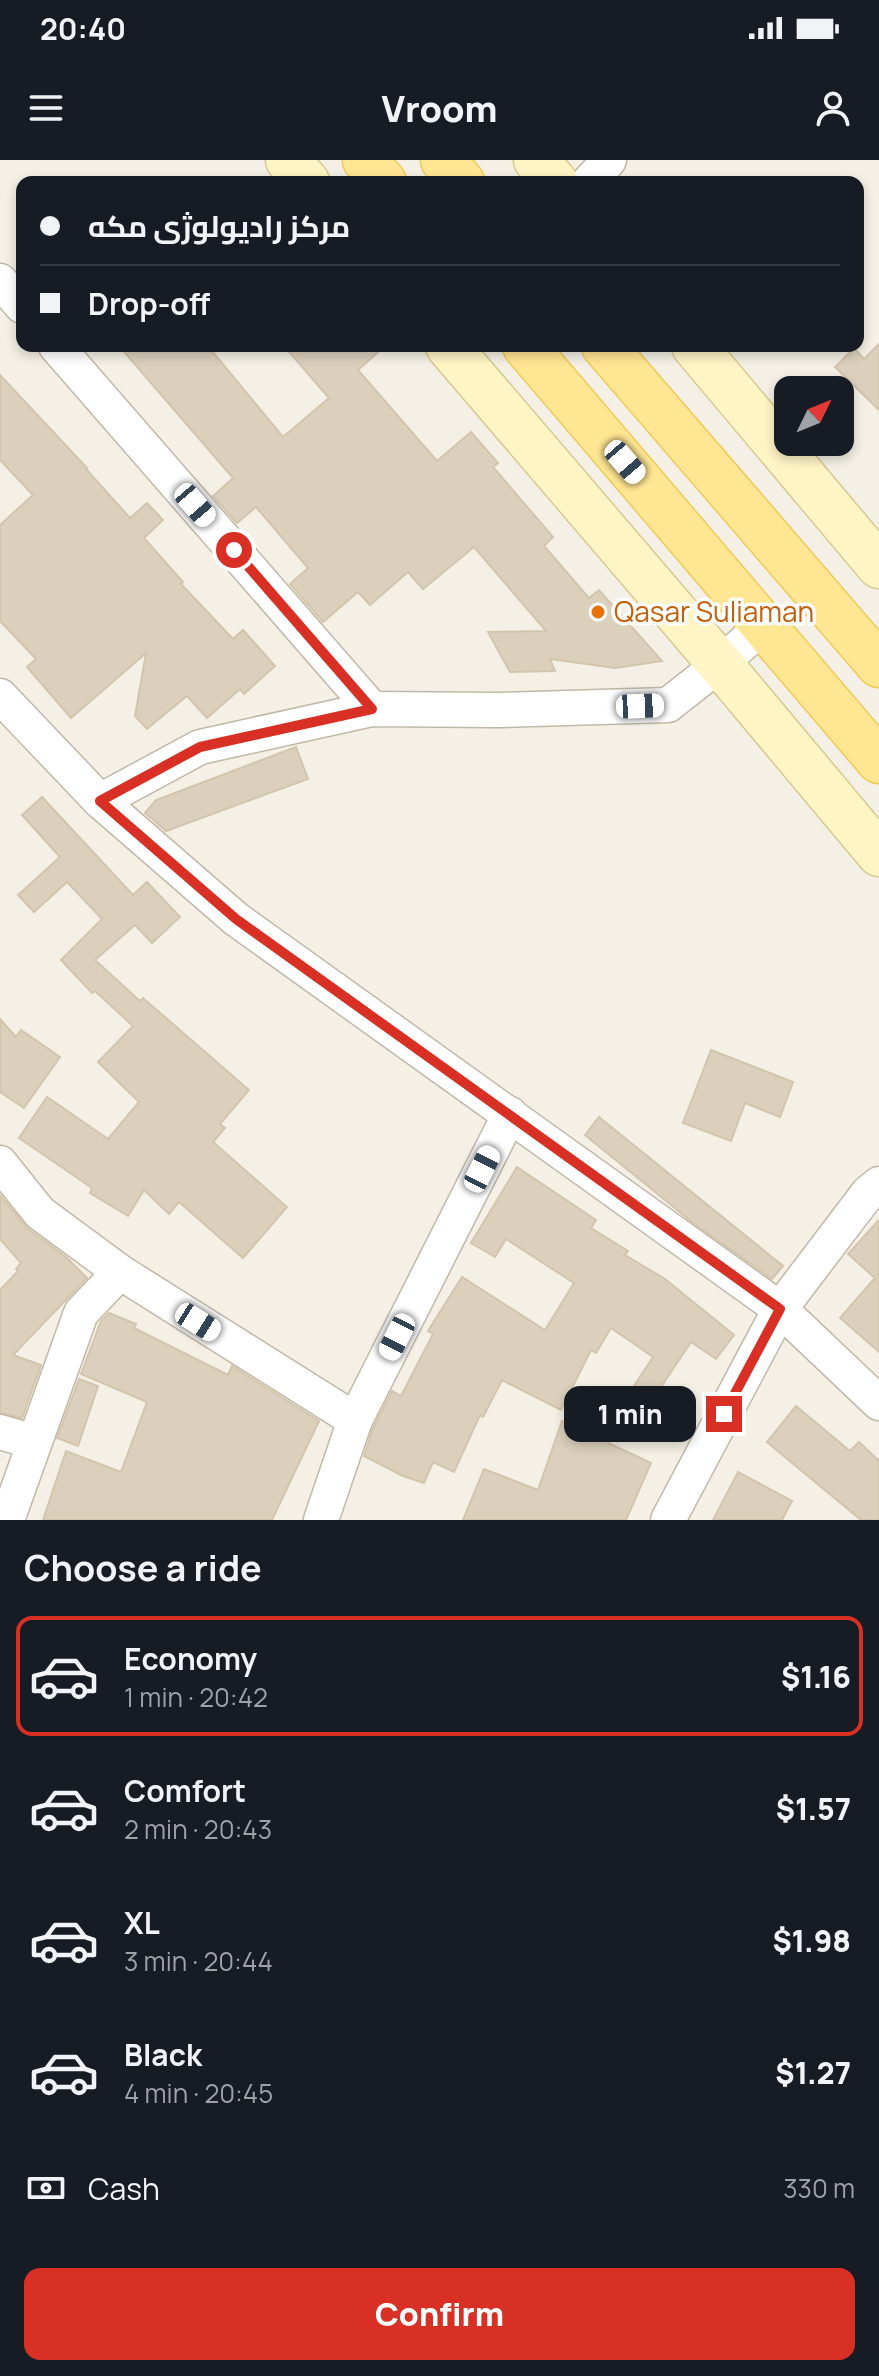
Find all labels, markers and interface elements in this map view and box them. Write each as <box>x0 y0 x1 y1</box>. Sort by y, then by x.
text: 20:40 <box>40 8 126 49</box>
text: Vroom <box>381 84 498 133</box>
icon: menu <box>24 86 68 130</box>
icon: person <box>811 86 855 130</box>
text: مرکز رادیولوژی مکه <box>88 205 350 246</box>
text: Drop-off <box>88 283 210 324</box>
north arrow <box>774 376 854 456</box>
map controls <box>774 376 854 456</box>
car <box>600 436 650 488</box>
car <box>170 479 220 531</box>
route start <box>216 532 252 568</box>
place label: Qasar Suliaman <box>614 592 814 630</box>
marker: Qasar Suliaman <box>589 603 607 621</box>
car <box>616 693 664 719</box>
car <box>460 1142 504 1196</box>
car <box>171 1299 225 1345</box>
car <box>375 1310 419 1364</box>
callout: 1 min <box>564 1386 696 1442</box>
text: 1 min <box>597 1396 663 1432</box>
route end <box>706 1396 742 1432</box>
text: Choose a ride <box>24 1543 262 1592</box>
text: Economy <box>124 1638 257 1679</box>
icon: car <box>28 1640 100 1712</box>
text: $1.16 <box>781 1656 851 1697</box>
text: 1 min · 20:42 <box>124 1679 268 1715</box>
text: Comfort <box>124 1770 246 1811</box>
icon: car <box>28 1772 100 1844</box>
text: $1.57 <box>776 1788 851 1829</box>
text: 2 min · 20:43 <box>124 1811 272 1847</box>
text: XL <box>124 1902 160 1943</box>
icon: car <box>28 1904 100 1976</box>
text: $1.98 <box>772 1920 851 1961</box>
text: 3 min · 20:44 <box>124 1943 273 1979</box>
text: Black <box>124 2034 202 2075</box>
icon: car <box>28 2036 100 2108</box>
text: $1.27 <box>775 2052 851 2093</box>
text: 4 min · 20:45 <box>124 2075 273 2111</box>
icon: cash <box>24 2166 68 2210</box>
text: Cash <box>88 2168 160 2209</box>
text: 330 m <box>783 2170 855 2206</box>
button: Confirm <box>24 2268 855 2360</box>

